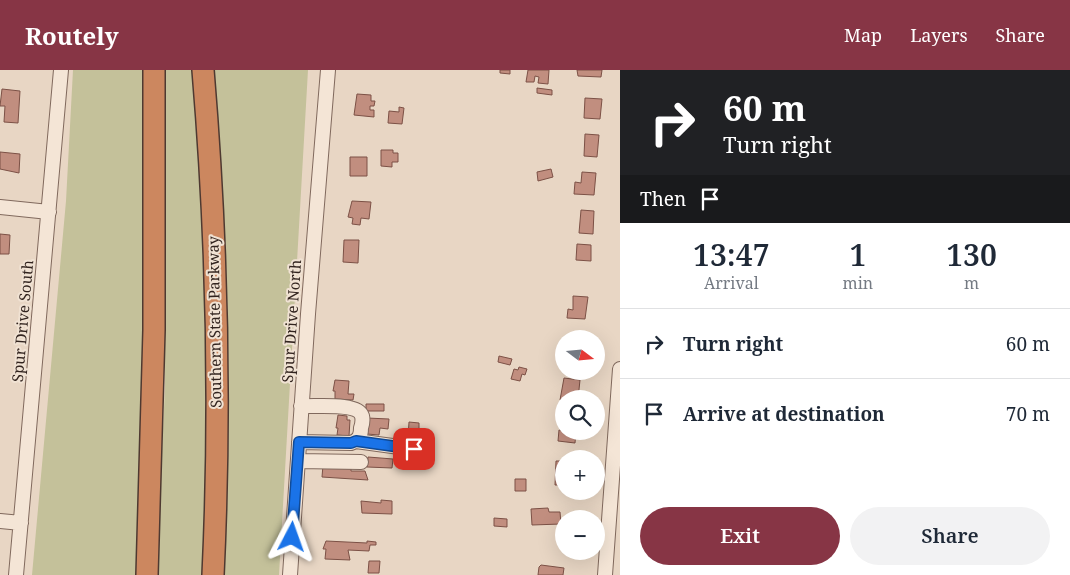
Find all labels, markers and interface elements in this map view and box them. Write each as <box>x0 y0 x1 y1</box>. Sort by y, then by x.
text: Routely <box>25 19 119 52</box>
text: Map <box>844 23 882 47</box>
text: Layers <box>910 23 968 47</box>
text: Share <box>996 23 1045 47</box>
text: 60 m <box>723 84 806 131</box>
icon: right <box>640 90 705 155</box>
text: Turn right <box>723 129 832 159</box>
icon: arrive <box>696 185 724 213</box>
text: Then <box>640 186 686 212</box>
text: 13:47 <box>693 234 770 275</box>
text: 1 <box>849 234 866 275</box>
text: 130 <box>946 234 997 275</box>
street label: Southern State Parkway <box>202 235 225 408</box>
street label: Spur Drive North <box>277 258 305 383</box>
street label: Spur Drive South <box>7 259 37 383</box>
text: Arrival <box>704 272 759 294</box>
text: min <box>843 272 873 294</box>
text: m <box>964 272 979 294</box>
north arrow <box>555 330 605 380</box>
map controls <box>555 330 605 560</box>
icon: right <box>640 330 668 358</box>
text: Turn right <box>683 331 783 357</box>
text: 60 m <box>1006 331 1050 357</box>
button: search <box>555 390 605 440</box>
icon: arrive <box>640 400 668 428</box>
text: Arrive at destination <box>683 401 885 427</box>
text: 70 m <box>1006 401 1050 427</box>
pin <box>393 428 435 470</box>
icon: arrive <box>400 435 428 463</box>
button: + <box>555 450 605 500</box>
button: Exit <box>640 507 840 565</box>
button: Share <box>850 507 1050 565</box>
position arrow <box>265 510 317 562</box>
button: − <box>555 510 605 560</box>

